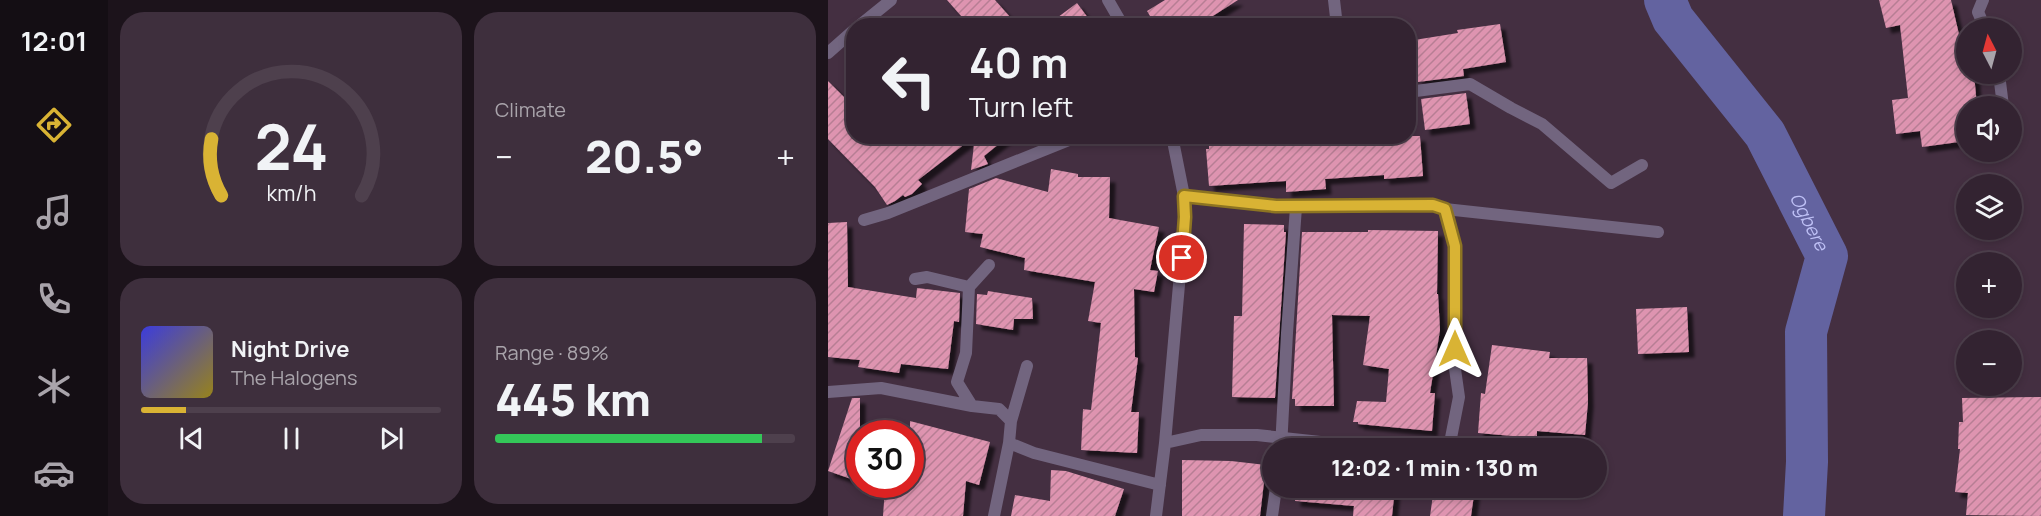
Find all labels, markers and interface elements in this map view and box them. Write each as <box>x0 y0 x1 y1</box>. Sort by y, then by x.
north arrow <box>1956 18 2022 84</box>
map controls <box>1956 18 2022 396</box>
text: 12:01 <box>21 22 87 59</box>
text: 40 m <box>969 33 1068 91</box>
icon: left <box>870 42 948 120</box>
text: Turn left <box>969 88 1073 125</box>
text: Climate <box>495 96 566 123</box>
button: sound <box>1956 96 2022 162</box>
text: 24 <box>254 103 328 189</box>
icon: directions <box>33 104 75 146</box>
text: 20.5° <box>585 125 704 187</box>
text: − <box>495 134 513 179</box>
text: + <box>776 134 795 179</box>
button: layers <box>1956 174 2022 240</box>
text: km/h <box>266 178 316 207</box>
water label: Ogbere <box>1785 189 1835 256</box>
icon: music <box>33 191 75 233</box>
pin <box>1156 232 1207 283</box>
icon: arrive <box>1165 241 1198 274</box>
button: + <box>1956 252 2022 318</box>
icon: phone <box>33 278 75 320</box>
position arrow <box>1423 317 1487 381</box>
button: − <box>1956 330 2022 396</box>
text: Night Drive <box>231 334 350 364</box>
text: Range · 89% <box>495 339 609 366</box>
text: The Halogens <box>231 364 357 391</box>
icon: climate <box>33 365 75 407</box>
text: 445 km <box>495 368 651 430</box>
speed limit sign: 30 <box>846 420 924 498</box>
icon: previous <box>175 422 208 455</box>
icon: pause <box>275 422 308 455</box>
icon: next <box>375 422 408 455</box>
icon: car <box>33 452 75 494</box>
text: 12:02 · 1 min · 130 m <box>1331 453 1538 483</box>

